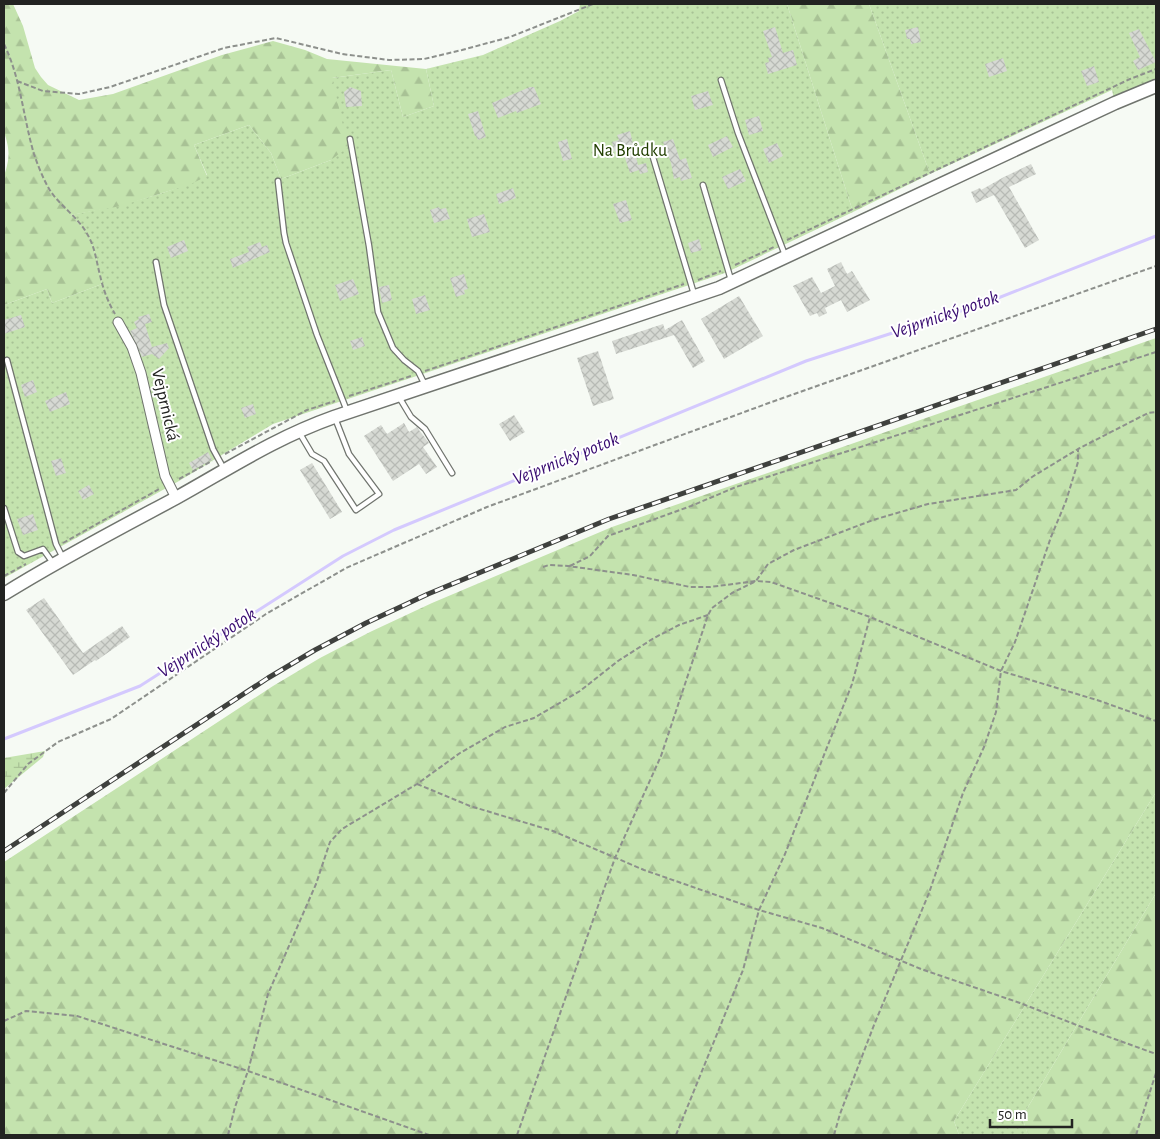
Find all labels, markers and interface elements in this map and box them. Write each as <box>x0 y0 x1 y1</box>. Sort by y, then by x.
park label: Na Brůdku <box>593 142 667 160</box>
water label: Vejprnický potok <box>889 288 1002 342</box>
street label: Vejprnická <box>148 367 182 443</box>
water label: Vejprnický potok <box>510 429 622 489</box>
water label: Vejprnický potok <box>155 604 260 682</box>
scale bar <box>990 1096 1072 1128</box>
text: 50 m <box>998 1107 1027 1122</box>

